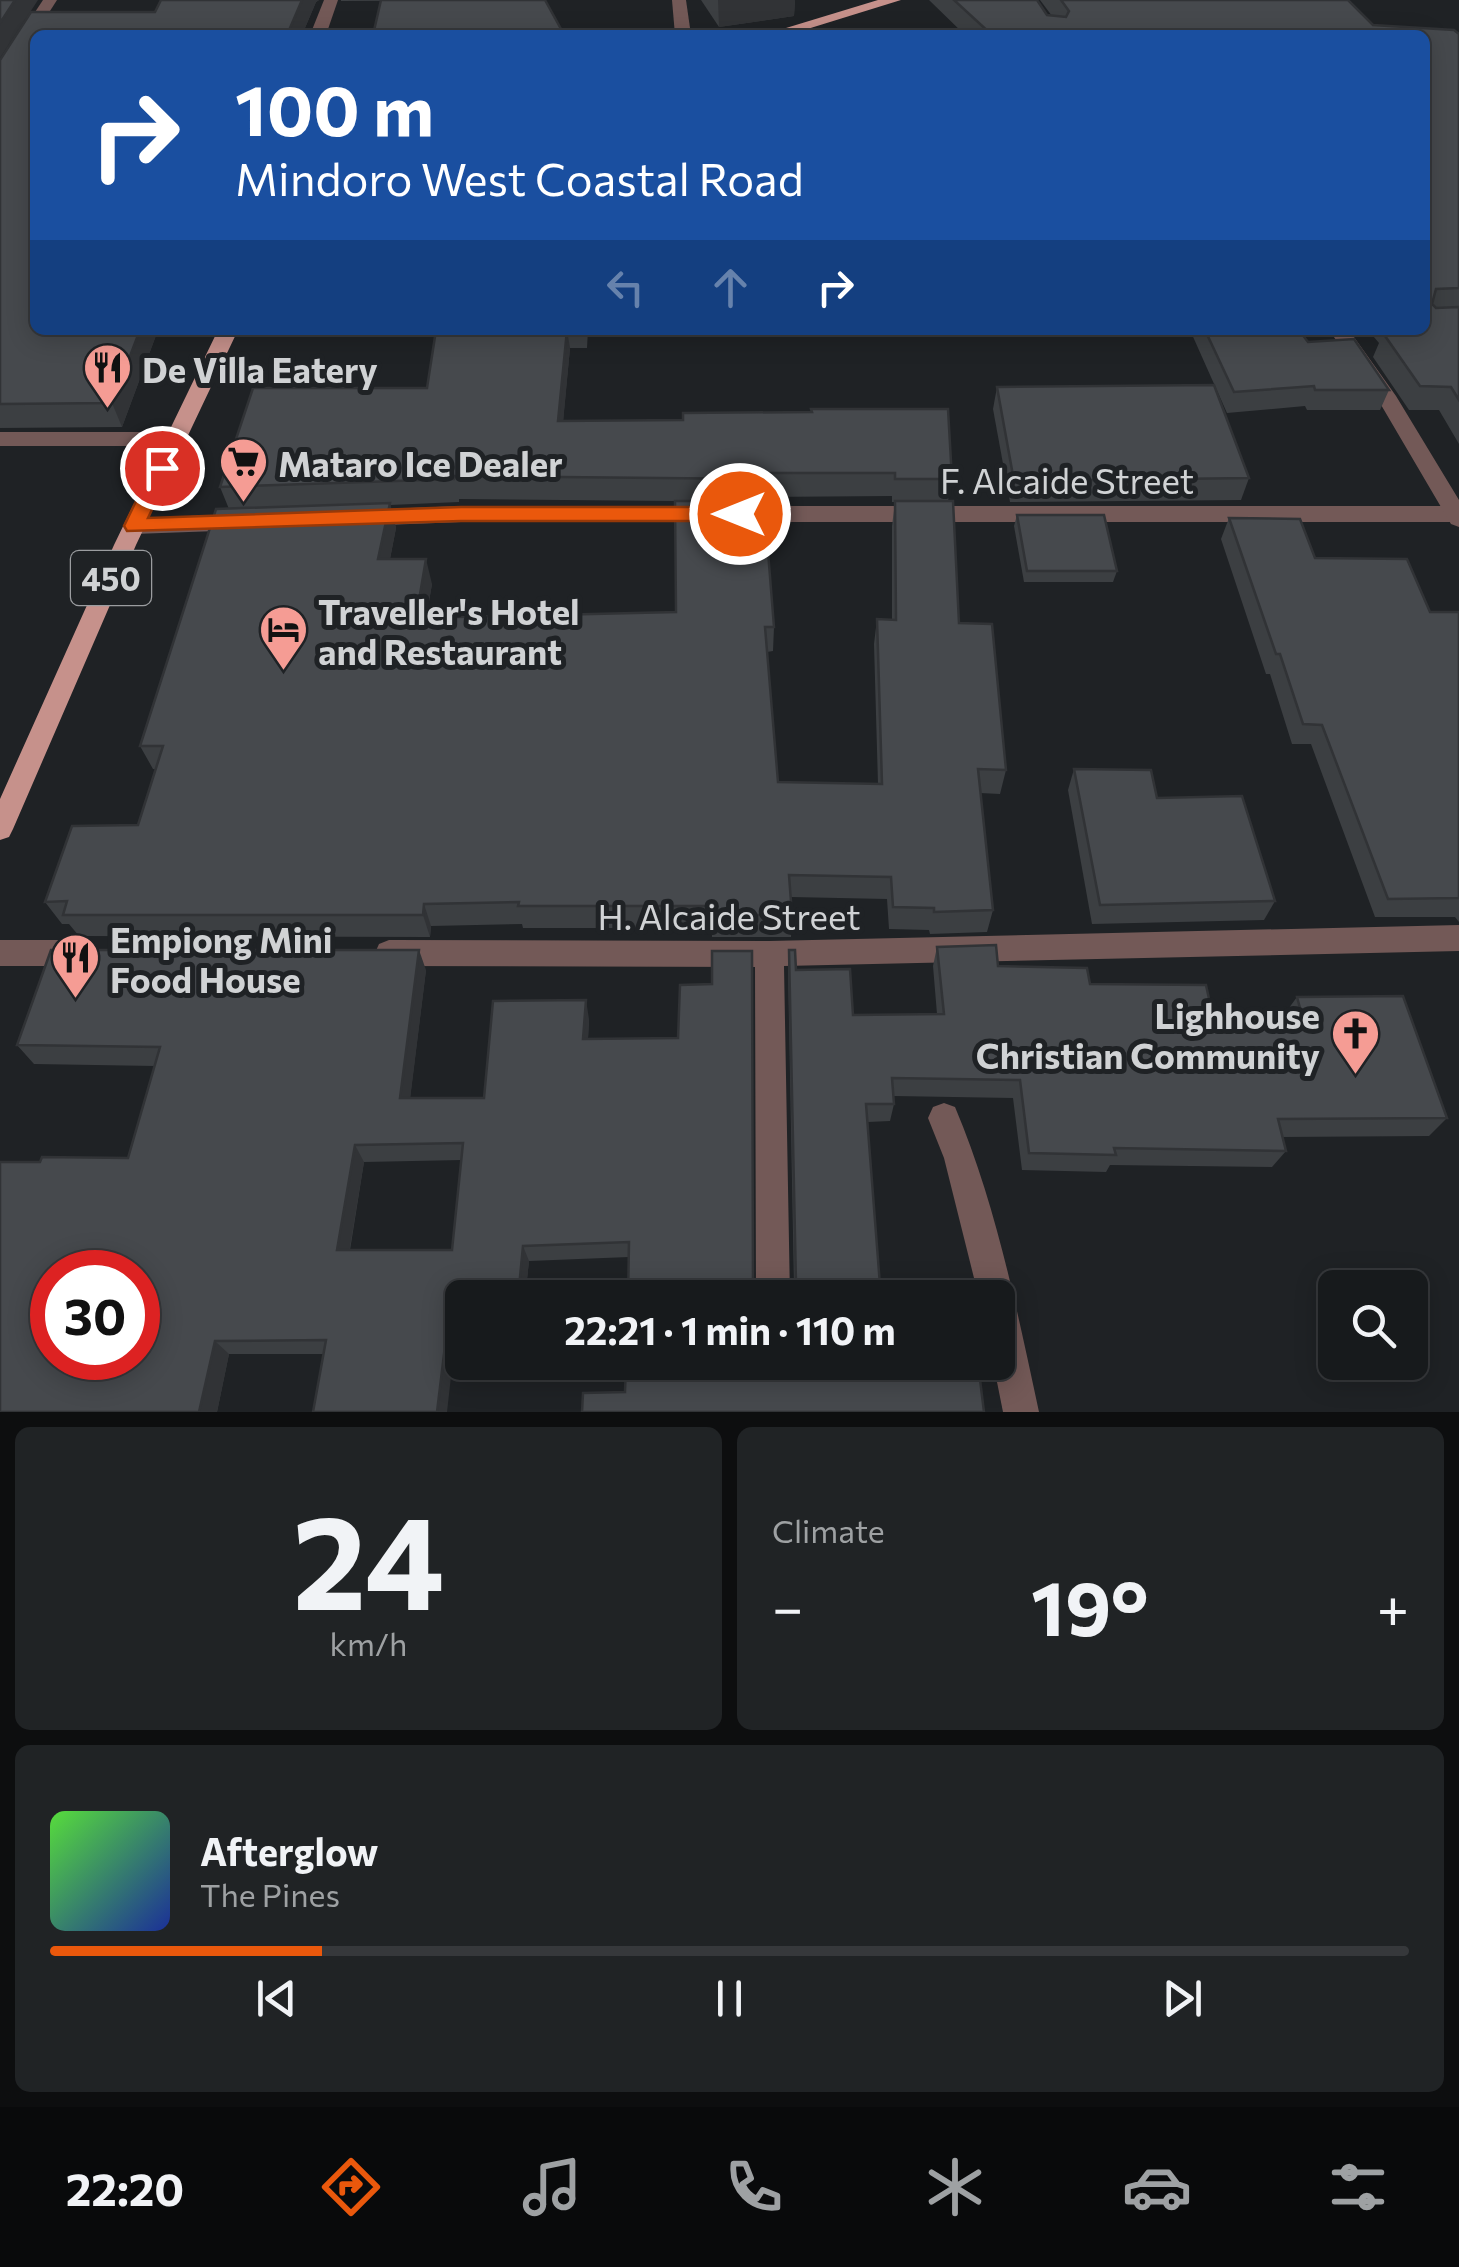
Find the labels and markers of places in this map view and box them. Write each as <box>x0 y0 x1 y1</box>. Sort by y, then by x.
restaurant icon: De Villa Eatery <box>81 342 133 410</box>
place label: De Villa Eatery <box>142 347 378 390</box>
pin <box>120 426 205 511</box>
supermarket icon: Mataro Ice Dealer <box>217 436 269 504</box>
place label: Mataro Ice Dealer <box>278 441 563 484</box>
place label: Traveller's Hotel and Restaurant <box>318 589 580 672</box>
hotel icon: Traveller's Hotel and Restaurant <box>257 604 309 672</box>
place label: Empiong Mini Food House <box>110 917 332 1000</box>
restaurant icon: Empiong Mini Food House <box>49 932 101 1000</box>
place label: Lighhouse Christian Community <box>976 993 1320 1076</box>
church icon: Lighhouse Christian Community <box>1329 1008 1381 1076</box>

